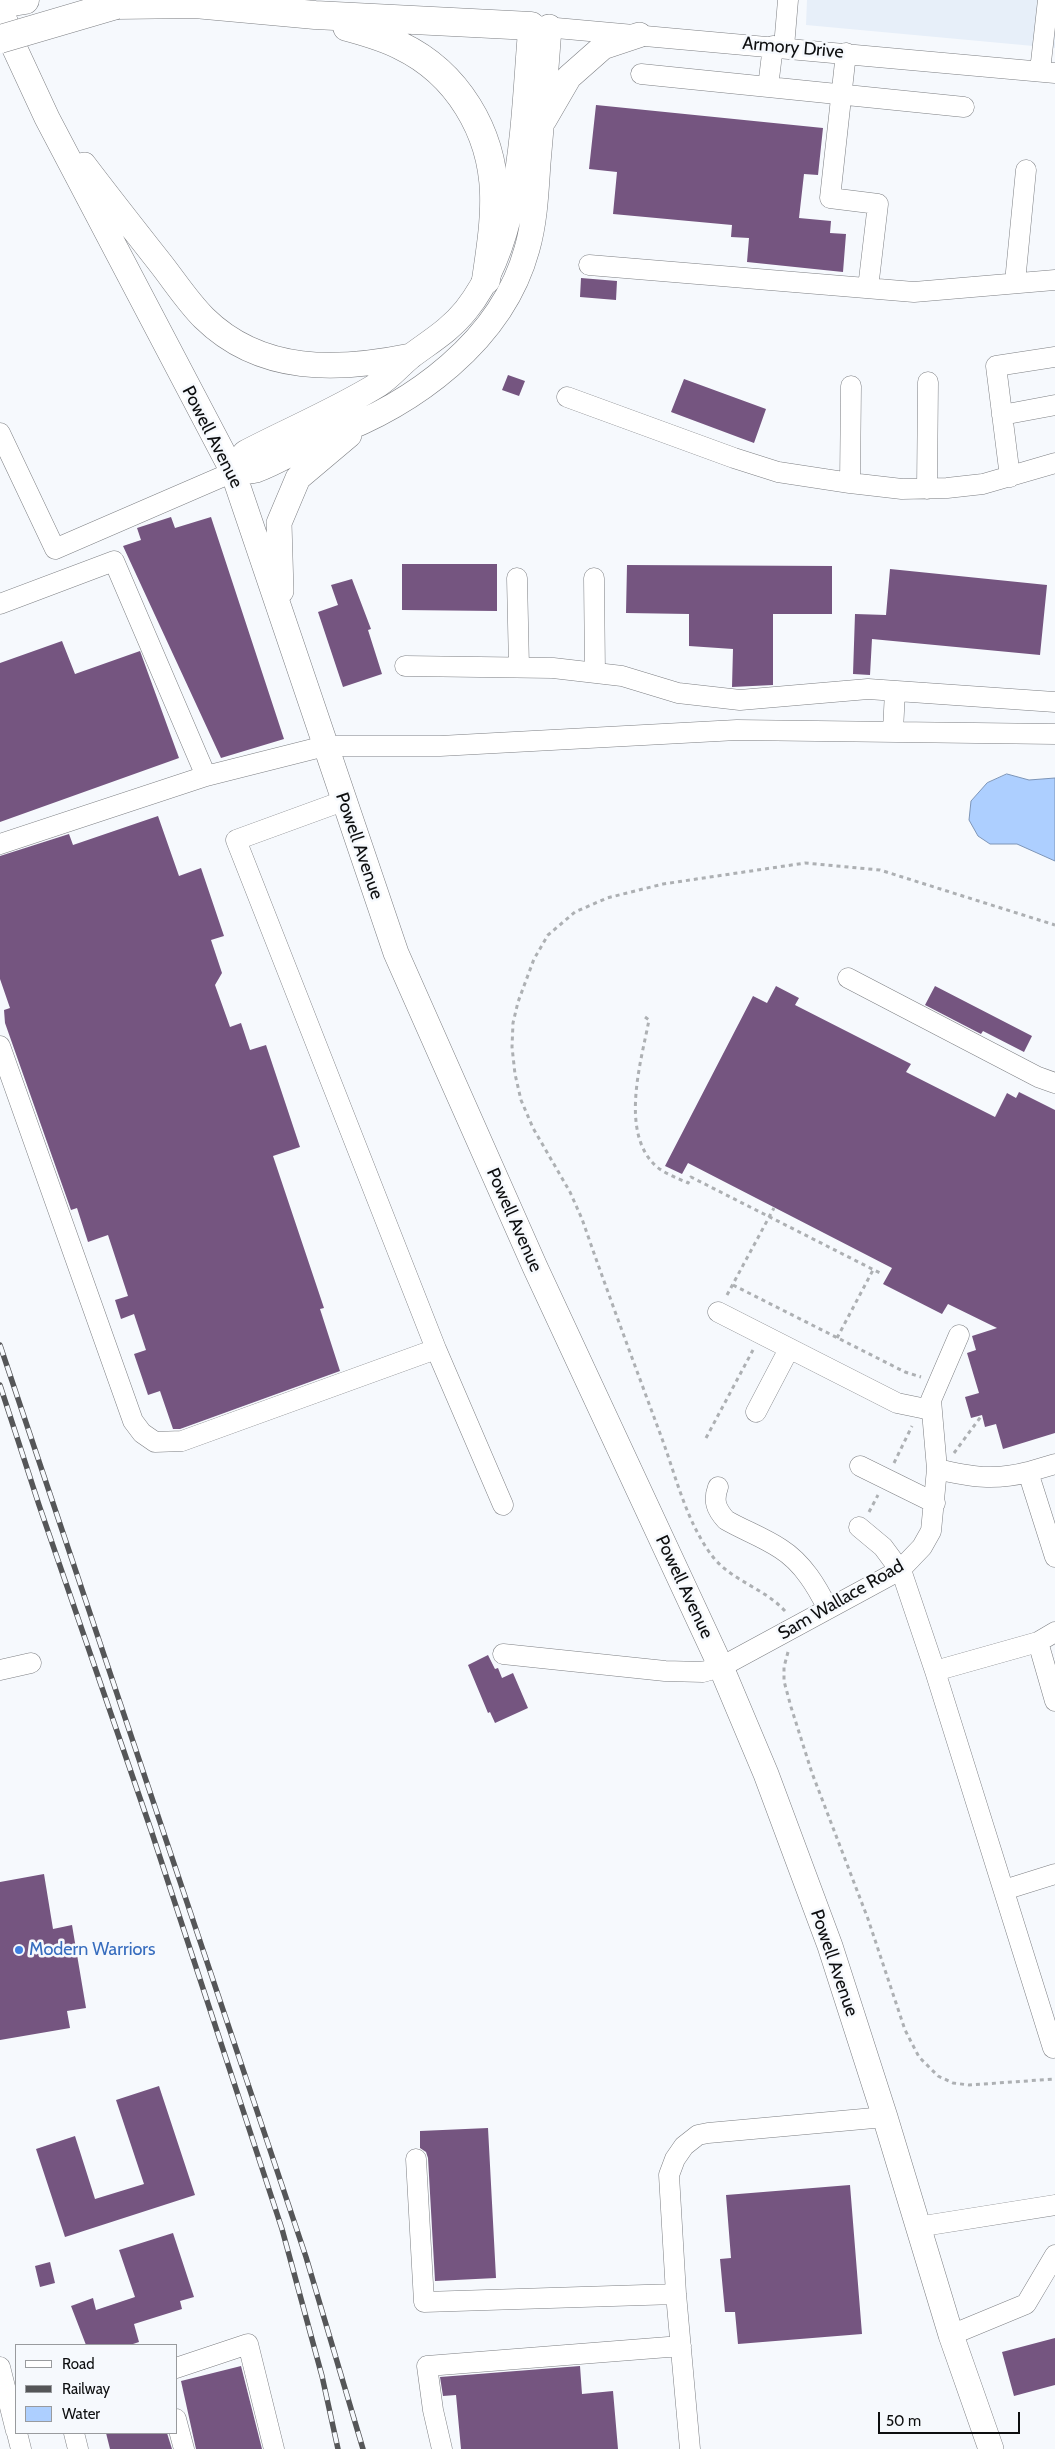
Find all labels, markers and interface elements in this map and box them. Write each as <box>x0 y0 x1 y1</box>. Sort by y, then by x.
street label: Armory Drive <box>741 33 845 63</box>
street label: Powell Avenue <box>177 382 247 492</box>
street label: Powell Avenue <box>331 790 387 902</box>
street label: Powell Avenue <box>481 1165 547 1275</box>
street label: Powell Avenue <box>651 1532 717 1642</box>
street label: Sam Wallace Road <box>774 1555 908 1645</box>
street label: Powell Avenue <box>806 1907 862 2019</box>
place label: Modern Warriors <box>29 1939 155 1961</box>
marker: Modern Warriors <box>13 1944 25 1956</box>
legend <box>15 2344 178 2434</box>
text: Road <box>62 2355 95 2373</box>
text: Railway <box>62 2380 110 2398</box>
scale bar <box>880 2402 1022 2434</box>
text: Water <box>62 2405 100 2423</box>
text: 50 m <box>886 2412 921 2430</box>

